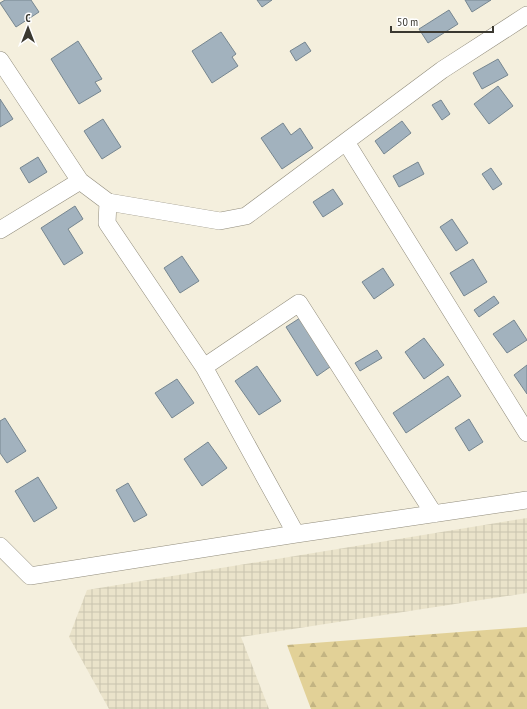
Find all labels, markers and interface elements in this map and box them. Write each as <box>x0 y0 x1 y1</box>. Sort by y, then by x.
north arrow <box>8 8 48 48</box>
scale bar <box>391 8 493 34</box>
text: С <box>25 11 31 25</box>
text: 50 m <box>397 14 418 29</box>

